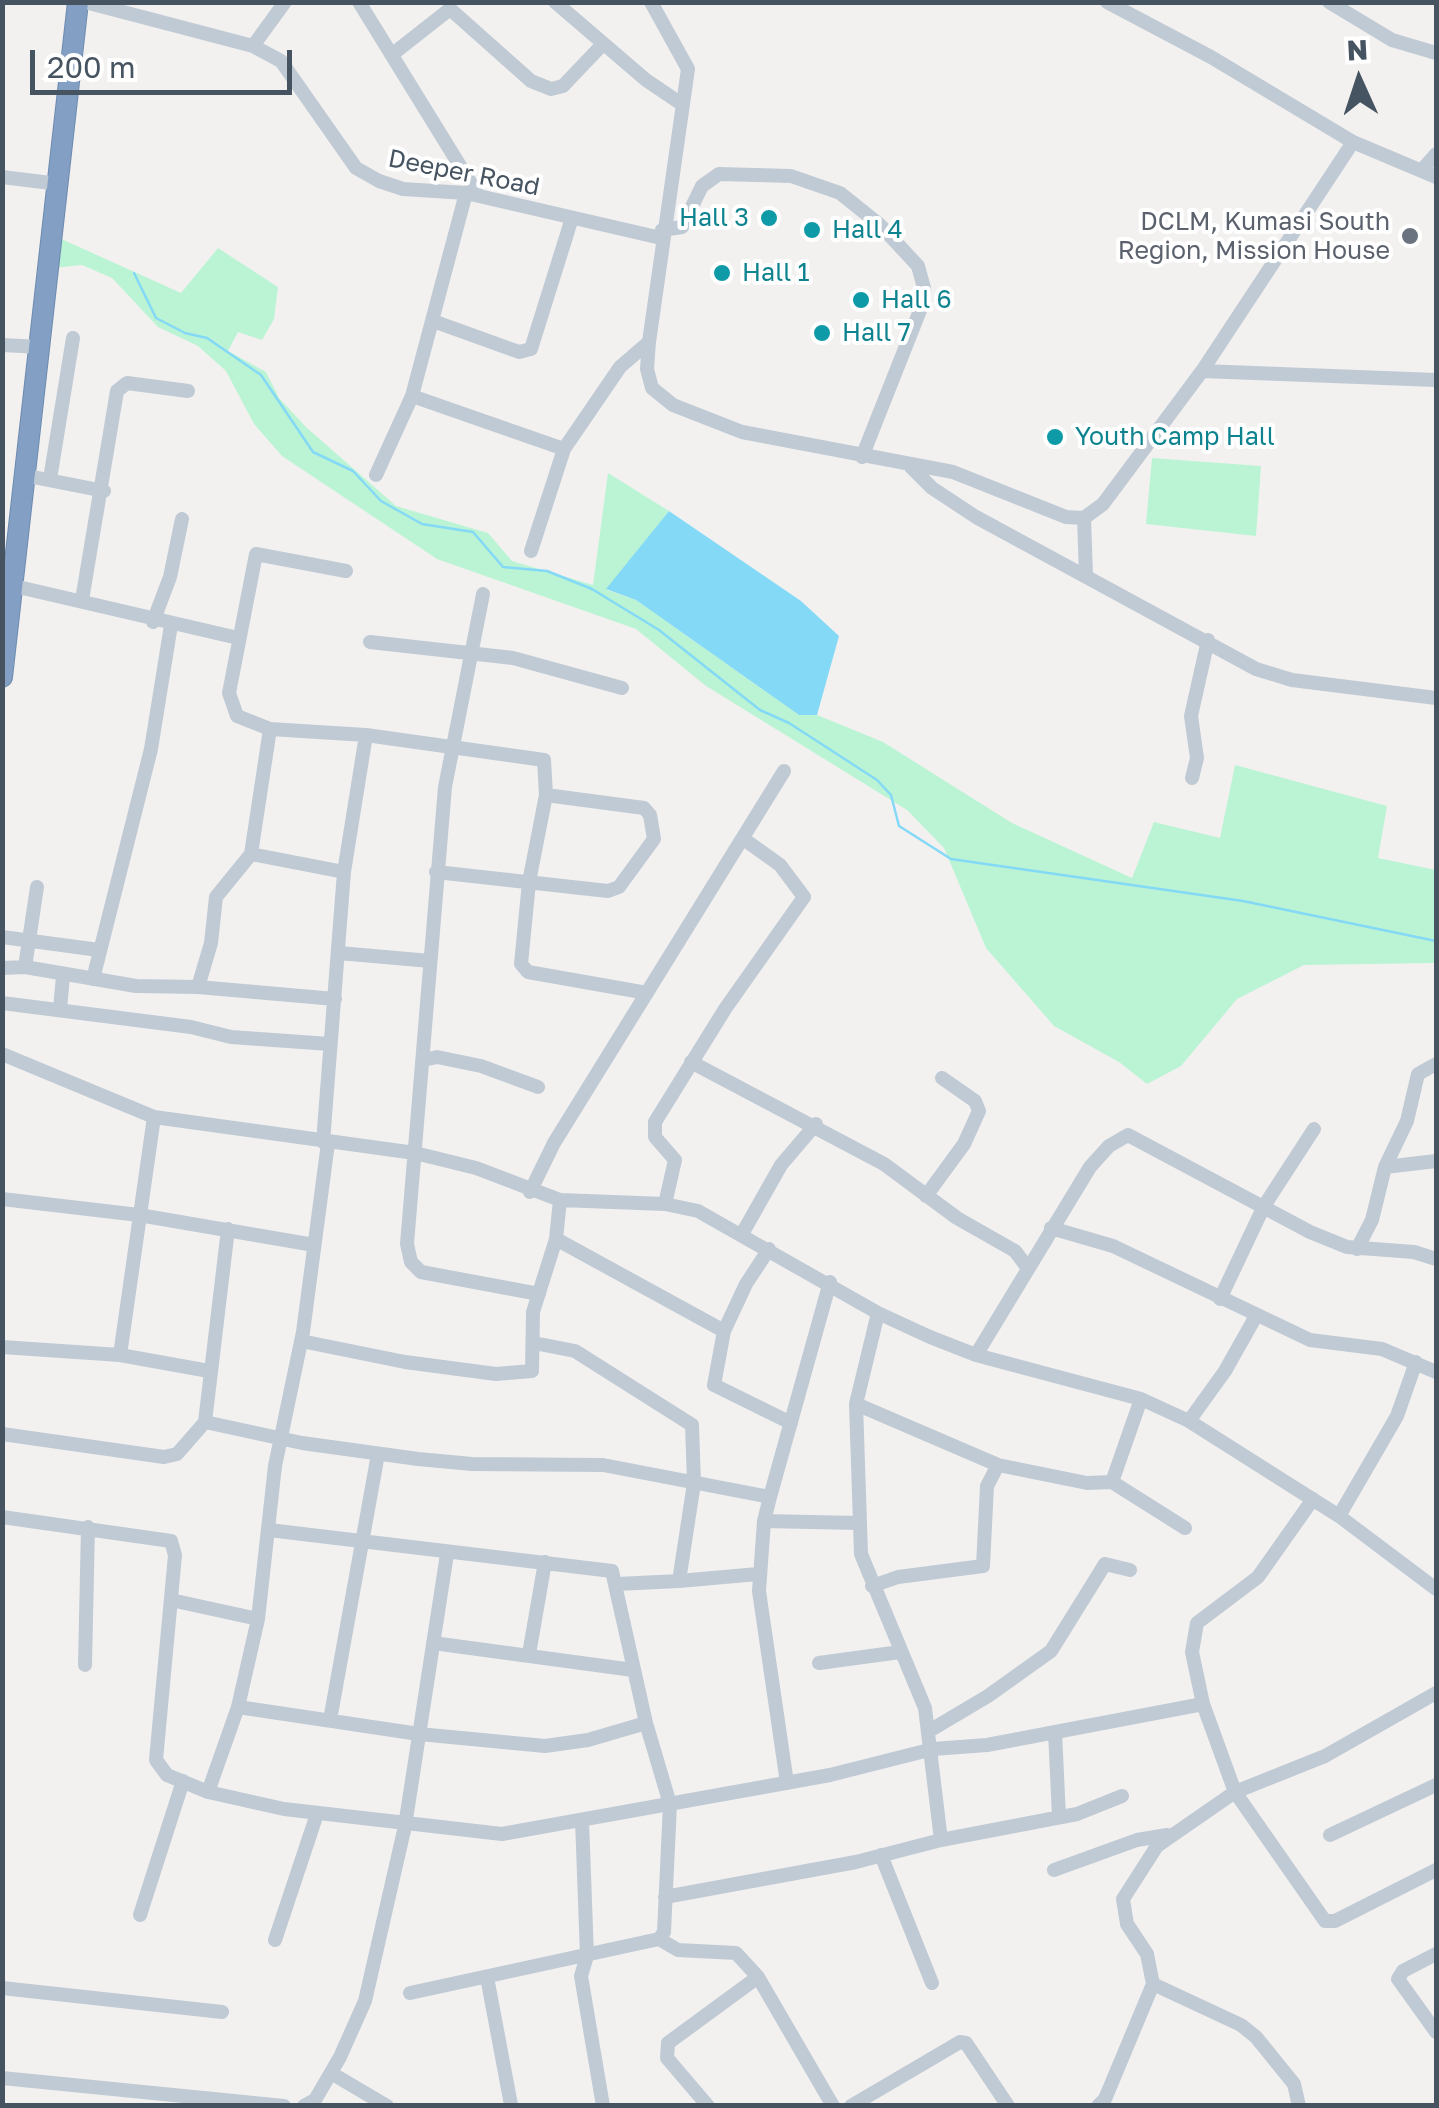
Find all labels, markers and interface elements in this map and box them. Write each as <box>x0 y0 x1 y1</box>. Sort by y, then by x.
scale bar <box>35 30 298 92</box>
north arrow <box>1309 30 1409 130</box>
text: N <box>1346 33 1369 67</box>
text: 200 m <box>47 49 136 85</box>
street label: Deeper Road <box>386 144 542 202</box>
place label: Hall 3 <box>679 203 749 233</box>
marker: Hall 3 <box>758 207 780 229</box>
place label: DCLM, Kumasi South Region, Mission House <box>1118 207 1390 266</box>
place label: Hall 4 <box>832 215 903 245</box>
marker: Hall 4 <box>801 219 823 241</box>
marker: DCLM, Kumasi South Region, Mission House <box>1399 225 1421 247</box>
place label: Hall 1 <box>742 258 809 288</box>
marker: Hall 1 <box>711 262 733 284</box>
place label: Hall 6 <box>881 285 951 315</box>
marker: Hall 6 <box>850 289 872 311</box>
place label: Hall 7 <box>842 318 911 348</box>
marker: Hall 7 <box>811 322 833 344</box>
place label: Youth Camp Hall <box>1075 422 1275 452</box>
marker: Youth Camp Hall <box>1044 426 1066 448</box>

